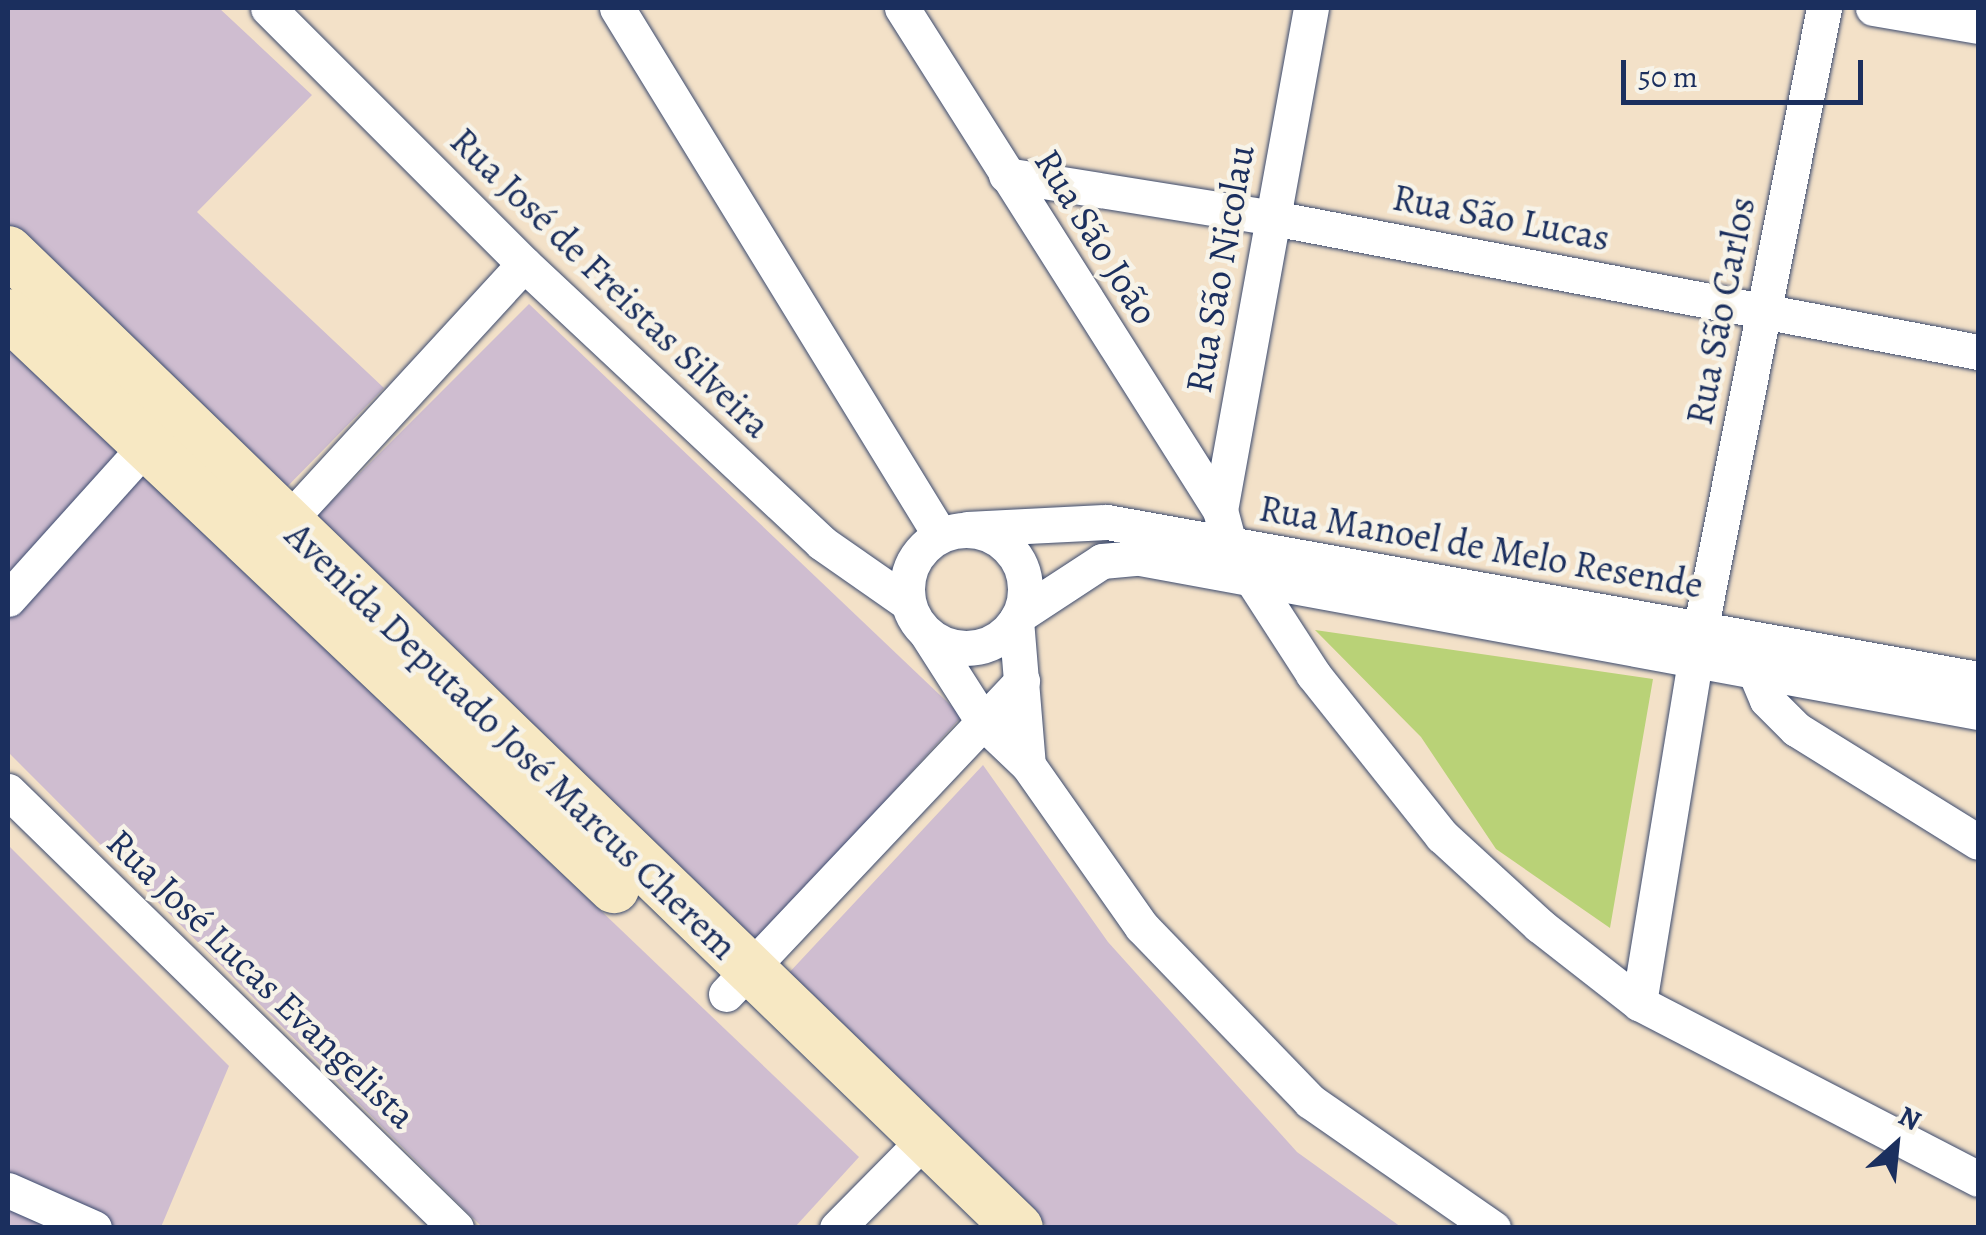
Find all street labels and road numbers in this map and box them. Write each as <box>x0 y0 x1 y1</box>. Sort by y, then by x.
street label: Rua José de Freistas Silveira <box>441 118 779 448</box>
street label: Rua São João <box>1024 141 1168 333</box>
street label: Rua São Nicolau <box>1176 141 1264 397</box>
street label: Rua São Lucas <box>1389 175 1613 261</box>
street label: Rua São Carlos <box>1677 193 1765 429</box>
street label: Rua Manoel de Melo Resende <box>1256 485 1706 609</box>
street label: Avenida Deputado José Marcus Cherem <box>276 513 746 969</box>
street label: Rua José Lucas Evangelista <box>97 820 425 1138</box>

